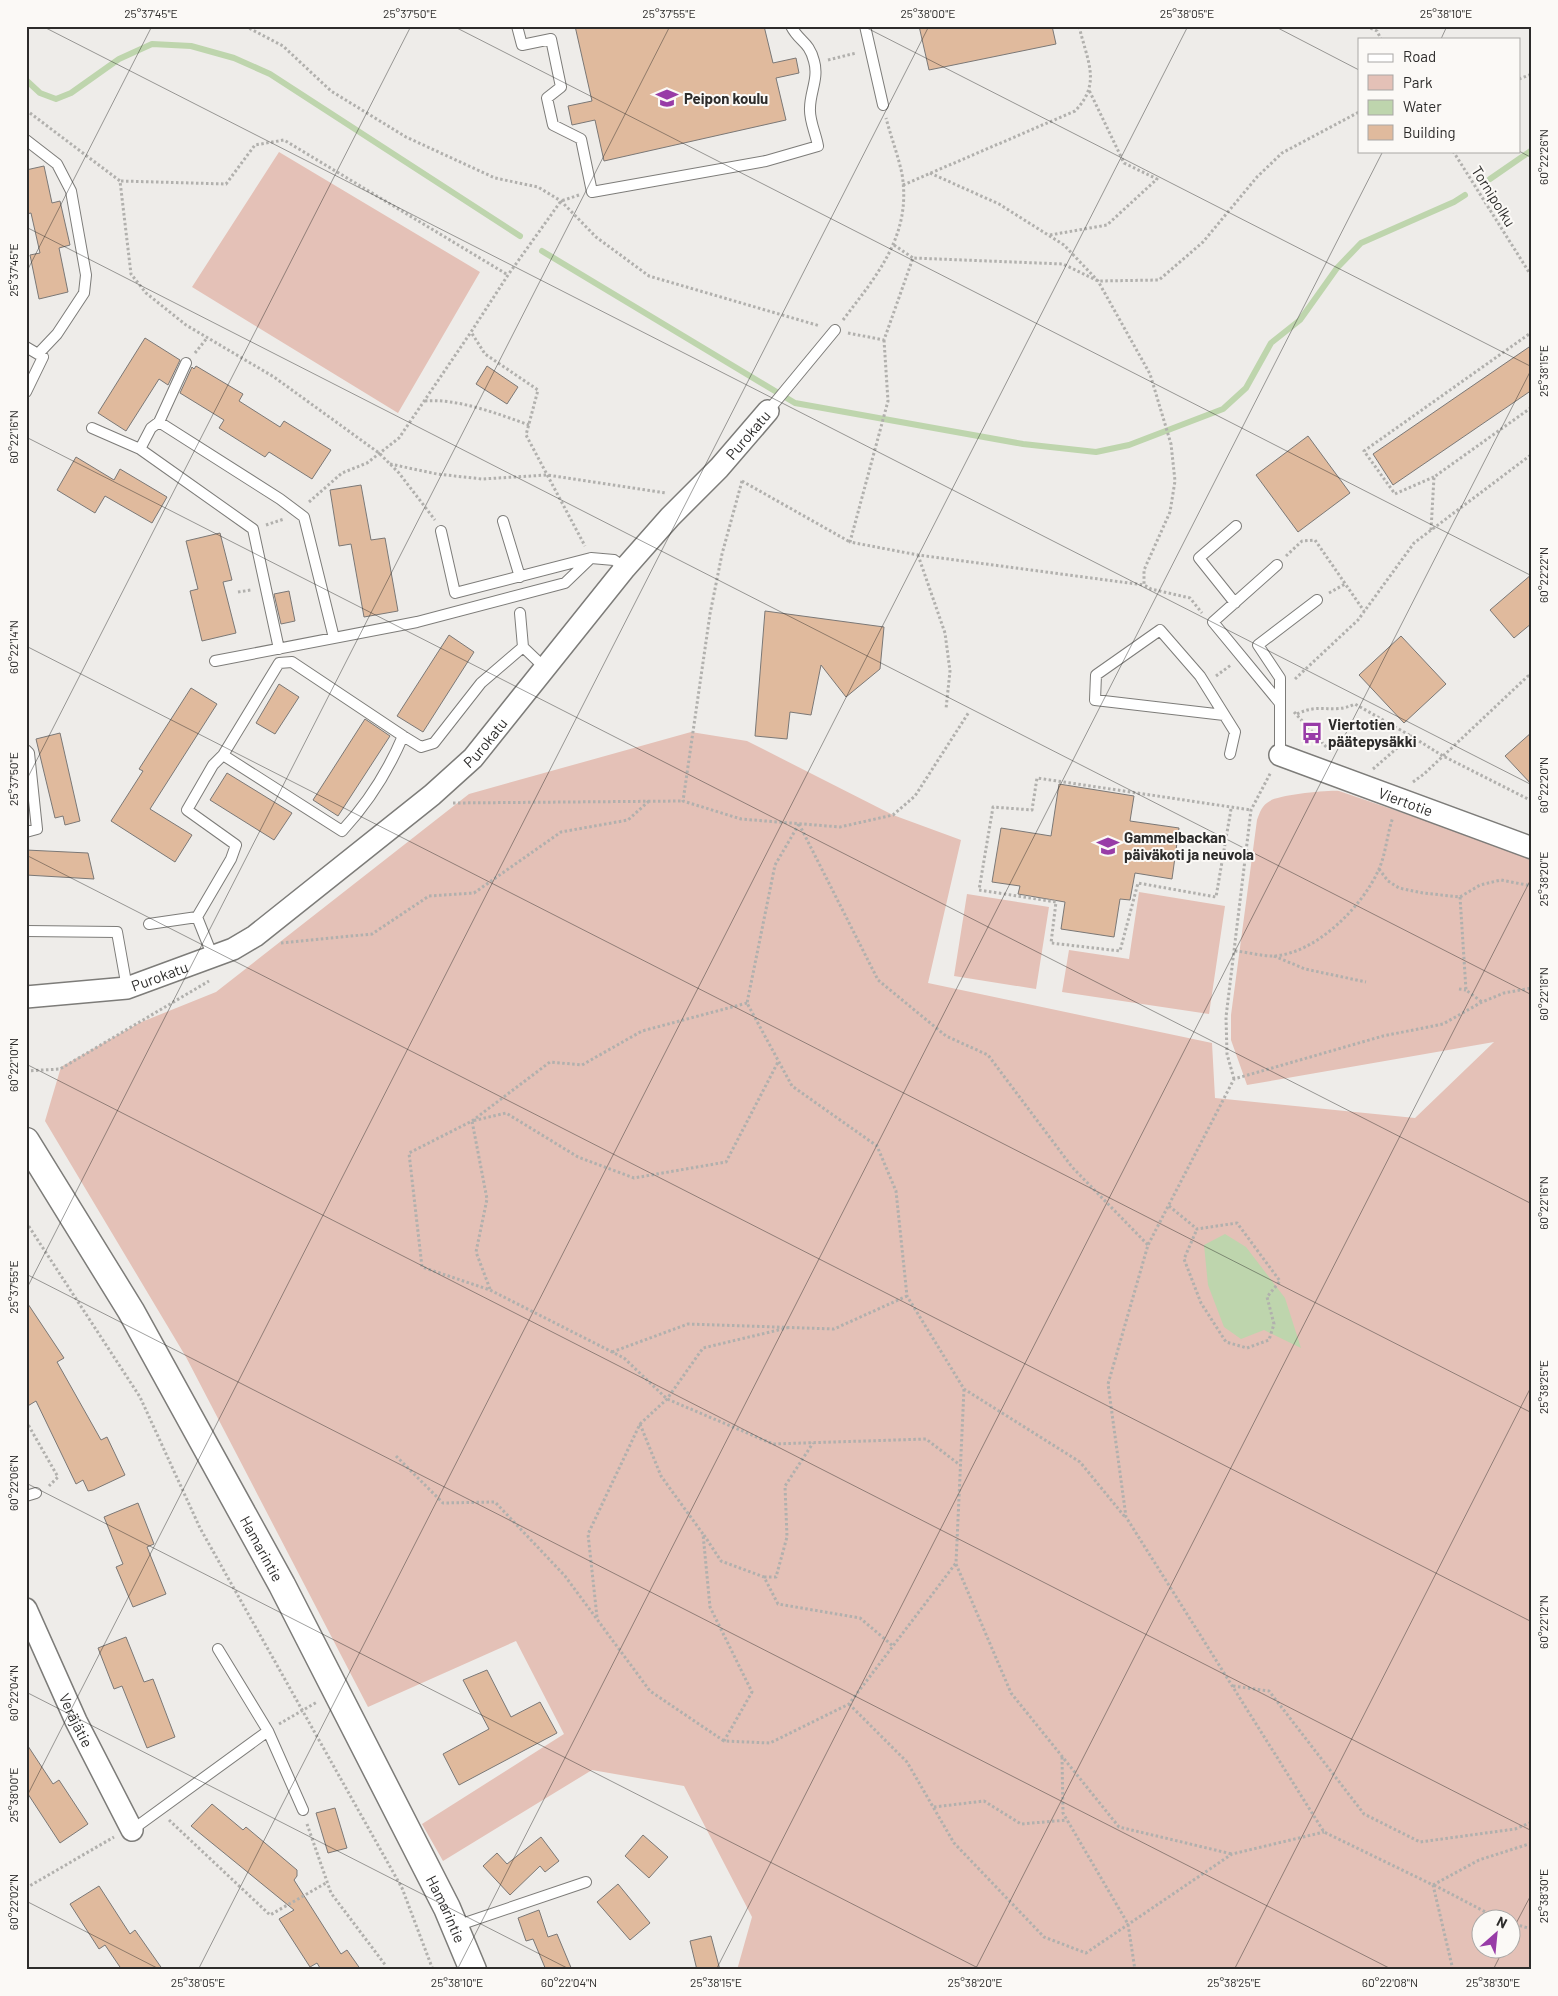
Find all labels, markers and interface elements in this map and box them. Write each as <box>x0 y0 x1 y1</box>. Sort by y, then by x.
text: 25°37'45"E <box>124 6 178 20</box>
text: 25°37'50"E <box>383 6 437 20</box>
text: 25°37'55"E <box>642 6 696 20</box>
text: 25°38'00"E <box>900 6 956 20</box>
text: 25°38'05"E <box>1160 6 1214 20</box>
text: 25°38'10"E <box>1420 6 1472 20</box>
legend <box>1358 38 1520 152</box>
text: Road <box>1403 47 1436 65</box>
text: Park <box>1403 73 1433 91</box>
school or university icon: Peipon koulu <box>654 85 680 111</box>
place label: Peipon koulu <box>684 89 768 107</box>
text: Water <box>1403 97 1442 115</box>
text: Building <box>1403 123 1456 141</box>
text: 60°22'26"N <box>1536 129 1550 185</box>
street label: Tornipolku <box>1468 162 1520 230</box>
text: 25°37'45"E <box>6 243 20 297</box>
text: 25°38'15"E <box>1536 345 1550 397</box>
street label: Purokatu <box>722 406 774 463</box>
text: 60°22'16"N <box>6 410 20 464</box>
text: 60°22'22"N <box>1536 547 1550 603</box>
text: 60°22'14"N <box>6 620 20 674</box>
street label: Purokatu <box>460 714 511 771</box>
place label: Viertotien päätepysäkki <box>1328 715 1417 750</box>
bus stop icon: Viertotien päätepysäkki <box>1299 720 1325 746</box>
text: 25°37'50"E <box>6 752 20 806</box>
text: 60°22'20"N <box>1536 757 1550 813</box>
street label: Viertotie <box>1376 783 1436 820</box>
place label: Gammelbackan päiväkoti ja neuvola <box>1124 828 1254 863</box>
school or university icon: Gammelbackan päiväkoti ja neuvola <box>1095 833 1121 859</box>
text: 25°38'20"E <box>1536 852 1550 906</box>
street label: Purokatu <box>129 957 190 995</box>
text: 60°22'18"N <box>1536 967 1550 1021</box>
text: 60°22'10"N <box>6 1038 20 1092</box>
text: 60°22'16"N <box>1536 1176 1550 1230</box>
text: 25°37'55"E <box>6 1260 20 1314</box>
text: 25°38'25"E <box>1536 1360 1550 1414</box>
text: 60°22'06"N <box>6 1455 20 1511</box>
street label: Hamarintie <box>237 1513 287 1584</box>
text: 60°22'12"N <box>1536 1595 1550 1649</box>
text: 60°22'04"N <box>6 1665 20 1721</box>
street label: Veräjätie <box>56 1690 97 1750</box>
text: 25°38'00"E <box>6 1767 20 1823</box>
text: 25°38'30"E <box>1536 1869 1550 1923</box>
street label: Hamarintie <box>423 1872 470 1945</box>
text: 60°22'02"N <box>6 1874 20 1930</box>
north arrow <box>1470 1908 1520 1958</box>
text: N <box>1494 1912 1510 1932</box>
text: 25°38'05"E <box>171 1975 225 1989</box>
text: 25°38'10"E <box>431 1975 483 1989</box>
text: 60°22'04"N <box>541 1975 597 1989</box>
text: 25°38'15"E <box>690 1975 742 1989</box>
text: 25°38'20"E <box>948 1975 1002 1989</box>
text: 25°38'25"E <box>1207 1975 1261 1989</box>
text: 60°22'08"N <box>1362 1975 1418 1989</box>
text: 25°38'30"E <box>1466 1975 1520 1989</box>

